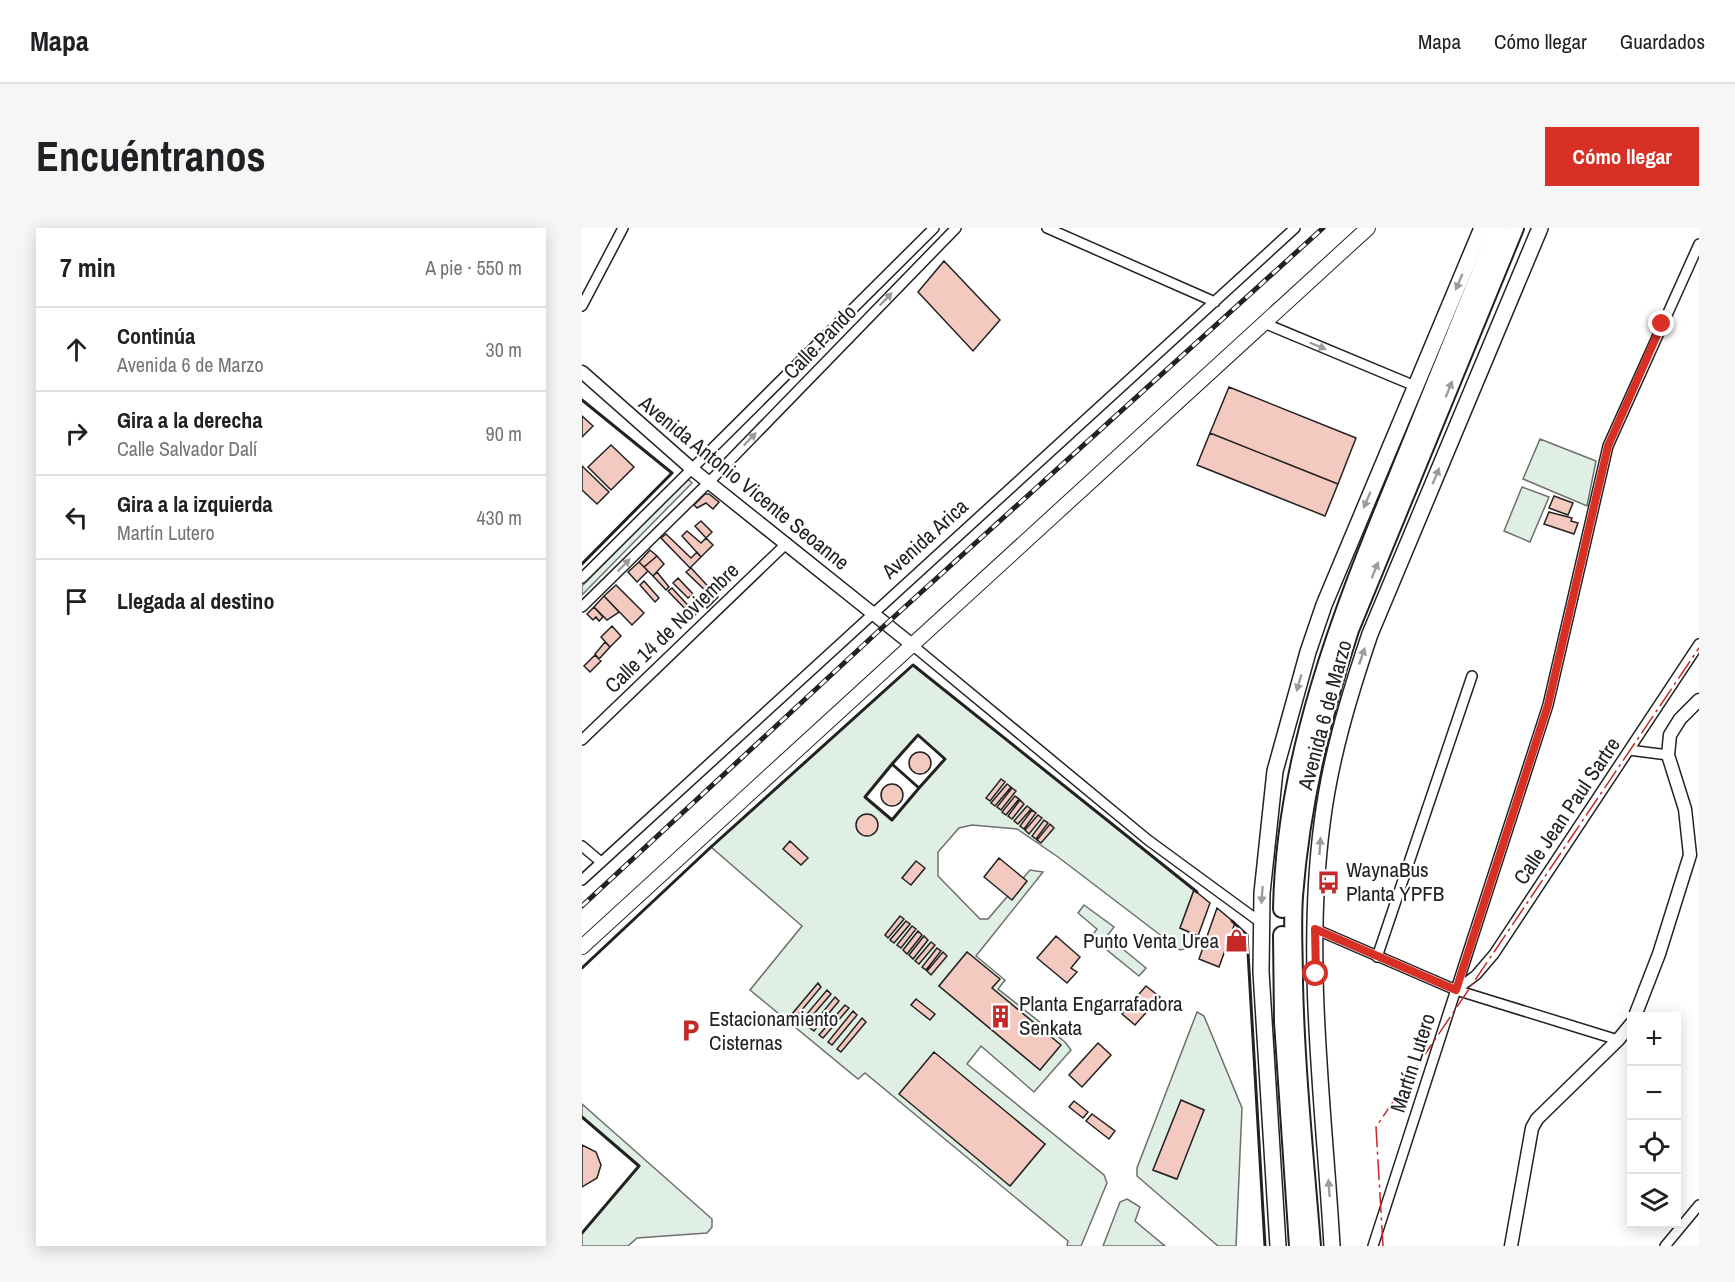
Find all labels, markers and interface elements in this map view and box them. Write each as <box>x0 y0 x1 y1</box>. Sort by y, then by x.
text: Mapa <box>30 22 89 60</box>
text: Mapa <box>1418 27 1461 56</box>
text: Cómo llegar <box>1494 27 1587 56</box>
text: Guardados <box>1620 27 1705 56</box>
button: Cómo llegar <box>1545 127 1699 186</box>
text: Encuéntranos <box>36 128 266 184</box>
text: 7 min <box>60 250 116 285</box>
text: A pie · 550 m <box>425 254 522 281</box>
one-way arrow <box>1454 273 1463 291</box>
one-way arrow <box>879 293 893 307</box>
street label: Calle Pando <box>777 298 863 385</box>
route end <box>1648 310 1674 336</box>
text: Continúa <box>117 321 195 351</box>
icon: ahead <box>60 333 93 366</box>
text: 30 m <box>486 336 522 363</box>
one-way arrow <box>1309 342 1327 351</box>
text: Avenida 6 de Marzo <box>117 351 264 378</box>
one-way arrow <box>1444 380 1454 398</box>
street label: Avenida Antonio Vicente Seoanne <box>632 388 856 577</box>
text: Gira a la derecha <box>117 405 262 435</box>
icon: right <box>60 417 93 450</box>
text: 90 m <box>486 420 522 447</box>
one-way arrow <box>743 432 757 446</box>
text: Calle Salvador Dalí <box>117 435 257 462</box>
one-way arrow <box>1432 467 1441 485</box>
text: Gira a la izquierda <box>117 489 272 519</box>
street label: Avenida Arica <box>874 492 974 586</box>
one-way arrow <box>1362 492 1372 510</box>
icon: left <box>60 501 93 534</box>
text: 430 m <box>476 504 522 531</box>
text: Martín Lutero <box>117 519 215 546</box>
street label: Calle 14 de Noviembre <box>598 556 745 699</box>
one-way arrow <box>616 559 630 573</box>
one-way arrow <box>1370 560 1380 578</box>
icon: arrive <box>60 585 93 618</box>
text: Llegada al destino <box>117 586 274 616</box>
street label: Avenida 6 de Marzo <box>1290 637 1358 794</box>
one-way arrow <box>1358 647 1368 665</box>
one-way arrow <box>1294 674 1303 692</box>
street label: Calle Jean Paul Sartre <box>1506 731 1627 890</box>
one-way arrow <box>1315 837 1325 856</box>
place label: WaynaBus Planta YPFB <box>1346 855 1444 908</box>
bus stop icon: WaynaBus Planta YPFB <box>1315 869 1341 895</box>
one-way arrow <box>1257 886 1267 905</box>
place label: Punto Venta Urea <box>1083 926 1219 955</box>
shop icon: Punto Venta Urea <box>1224 928 1250 954</box>
route start <box>1302 960 1328 986</box>
place label: Planta Engarrafadora Senkata <box>1019 989 1183 1042</box>
building icon: Planta Engarrafadora Senkata <box>988 1003 1014 1029</box>
place label: Estacionamiento Cisternas <box>709 1004 838 1057</box>
street label: Martín Lutero <box>1383 1010 1442 1116</box>
map controls <box>1627 1012 1681 1228</box>
button: + <box>1627 1012 1681 1066</box>
parking icon: Estacionamiento Cisternas <box>678 1018 704 1044</box>
button: − <box>1627 1066 1681 1120</box>
button: locate <box>1627 1120 1681 1174</box>
button: layers <box>1627 1174 1681 1228</box>
one-way arrow <box>1324 1178 1333 1197</box>

